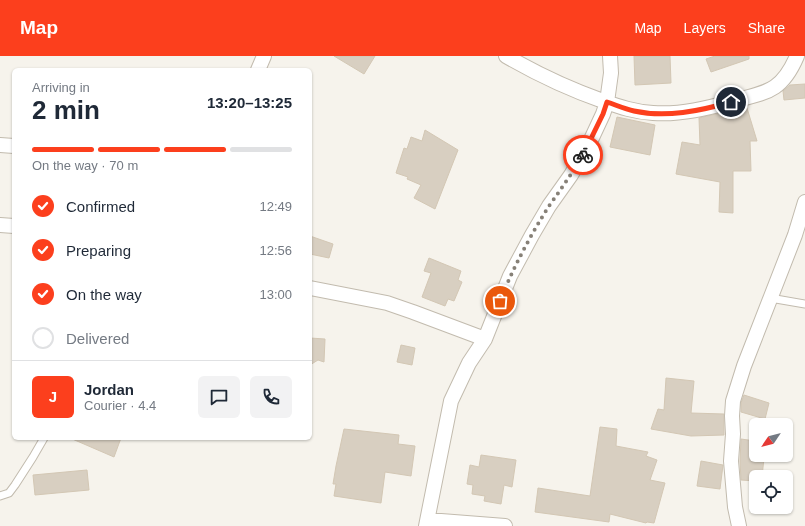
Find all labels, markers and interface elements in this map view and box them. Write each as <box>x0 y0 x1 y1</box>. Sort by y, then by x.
text: Map <box>20 17 58 38</box>
text: Map <box>634 20 662 36</box>
text: Layers <box>684 20 726 36</box>
text: Share <box>748 20 785 36</box>
text: Arriving in <box>32 80 90 95</box>
pin <box>714 85 748 119</box>
icon: home <box>720 91 742 113</box>
text: 13:20–13:25 <box>207 94 292 111</box>
text: 2 min <box>32 95 100 125</box>
courier <box>563 135 603 175</box>
icon: bike <box>572 144 594 166</box>
text: On the way · 70 m <box>32 158 138 173</box>
icon: check <box>32 195 54 217</box>
text: Confirmed <box>66 198 135 215</box>
text: 12:49 <box>259 199 292 214</box>
icon: check <box>32 239 54 261</box>
text: Preparing <box>66 242 131 259</box>
text: 12:56 <box>259 243 292 258</box>
icon: check <box>32 283 54 305</box>
pin <box>483 284 517 318</box>
text: On the way <box>66 286 142 303</box>
text: 13:00 <box>259 287 292 302</box>
icon: bag <box>489 290 511 312</box>
text: Delivered <box>66 330 129 347</box>
button: chat <box>198 376 240 418</box>
button: phone <box>250 376 292 418</box>
text: Jordan <box>84 381 134 398</box>
text: J <box>49 388 57 405</box>
text: Courier · 4.4 <box>84 398 156 413</box>
north arrow <box>749 418 793 462</box>
map controls <box>749 418 793 514</box>
button: locate <box>749 470 793 514</box>

